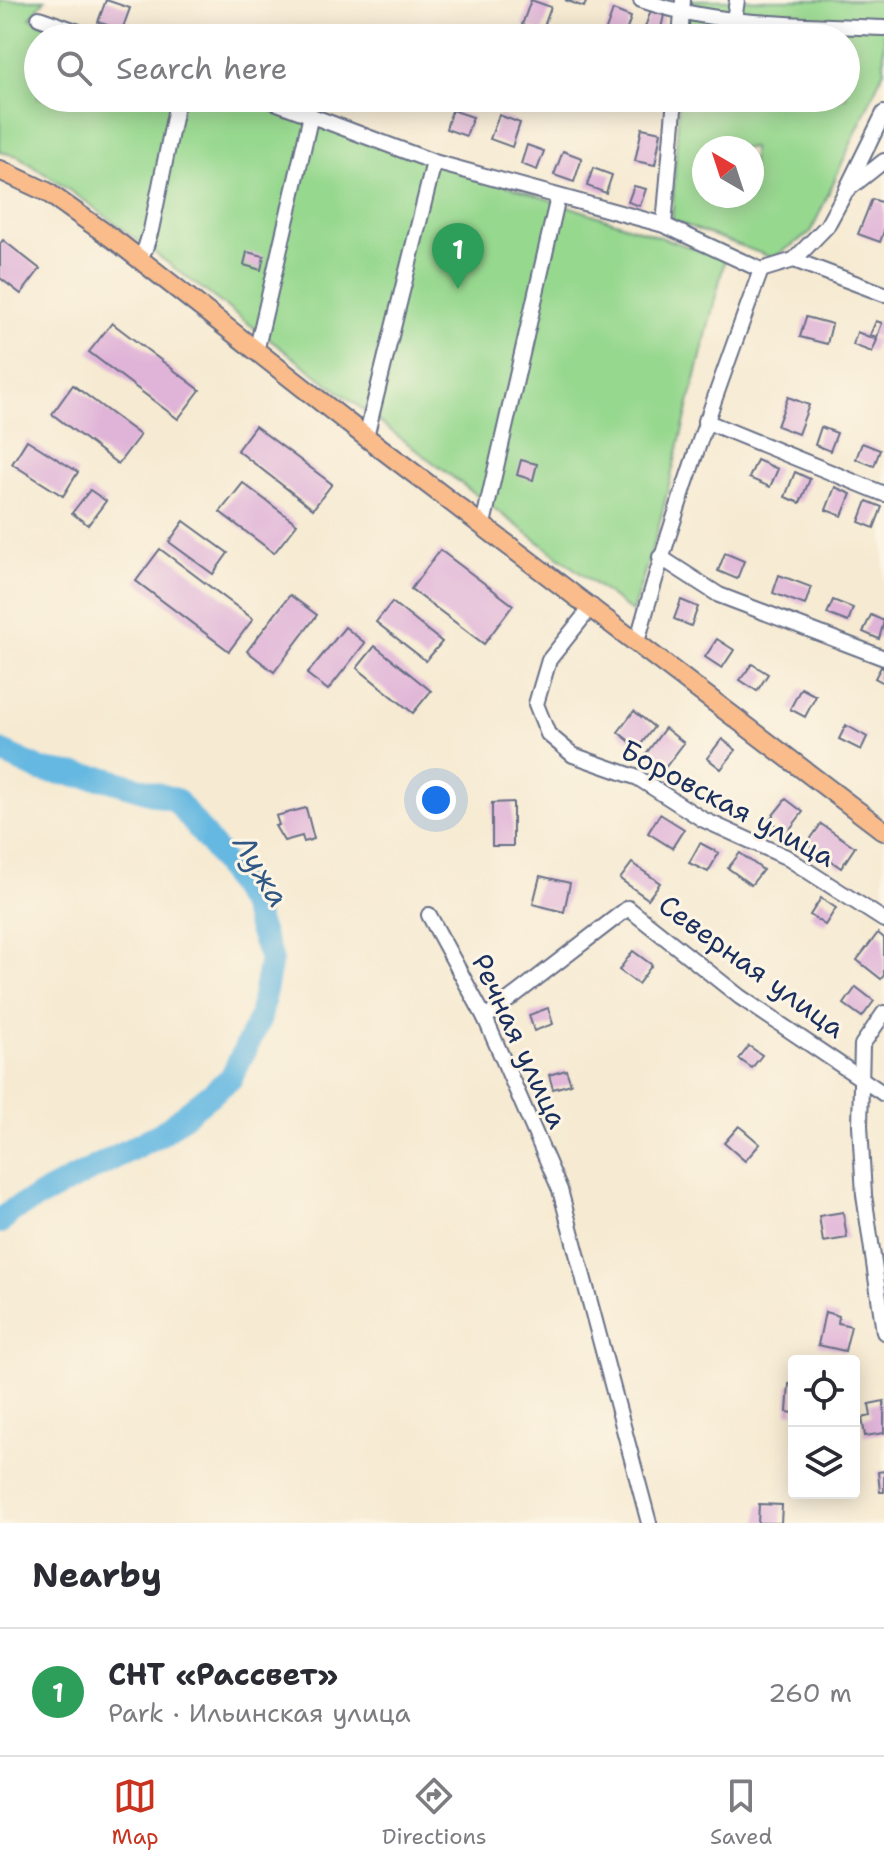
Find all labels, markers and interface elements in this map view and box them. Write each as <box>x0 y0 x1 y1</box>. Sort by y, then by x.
search box <box>24 24 860 112</box>
icon: search <box>52 46 96 90</box>
text: Search here <box>116 48 287 89</box>
north arrow <box>692 136 764 208</box>
pin: 1 <box>432 223 484 289</box>
street label: Боровская улица <box>614 730 842 876</box>
your location <box>416 780 456 820</box>
water label: Лужа <box>223 826 299 915</box>
street label: Северная улица <box>651 885 853 1047</box>
street label: Речная улица <box>463 948 577 1134</box>
map controls <box>788 1355 860 1499</box>
button: locate <box>788 1355 860 1427</box>
button: layers <box>788 1427 860 1499</box>
text: Nearby <box>32 1552 162 1598</box>
text: СНТ «Рассвет» <box>108 1654 338 1695</box>
text: 1 <box>52 1675 64 1710</box>
text: 260 m <box>768 1675 852 1710</box>
text: Park · Ильинская улица <box>108 1695 411 1730</box>
tab: Map <box>112 1774 159 1851</box>
tab: Directions <box>382 1774 487 1851</box>
tab: Saved <box>710 1774 772 1851</box>

